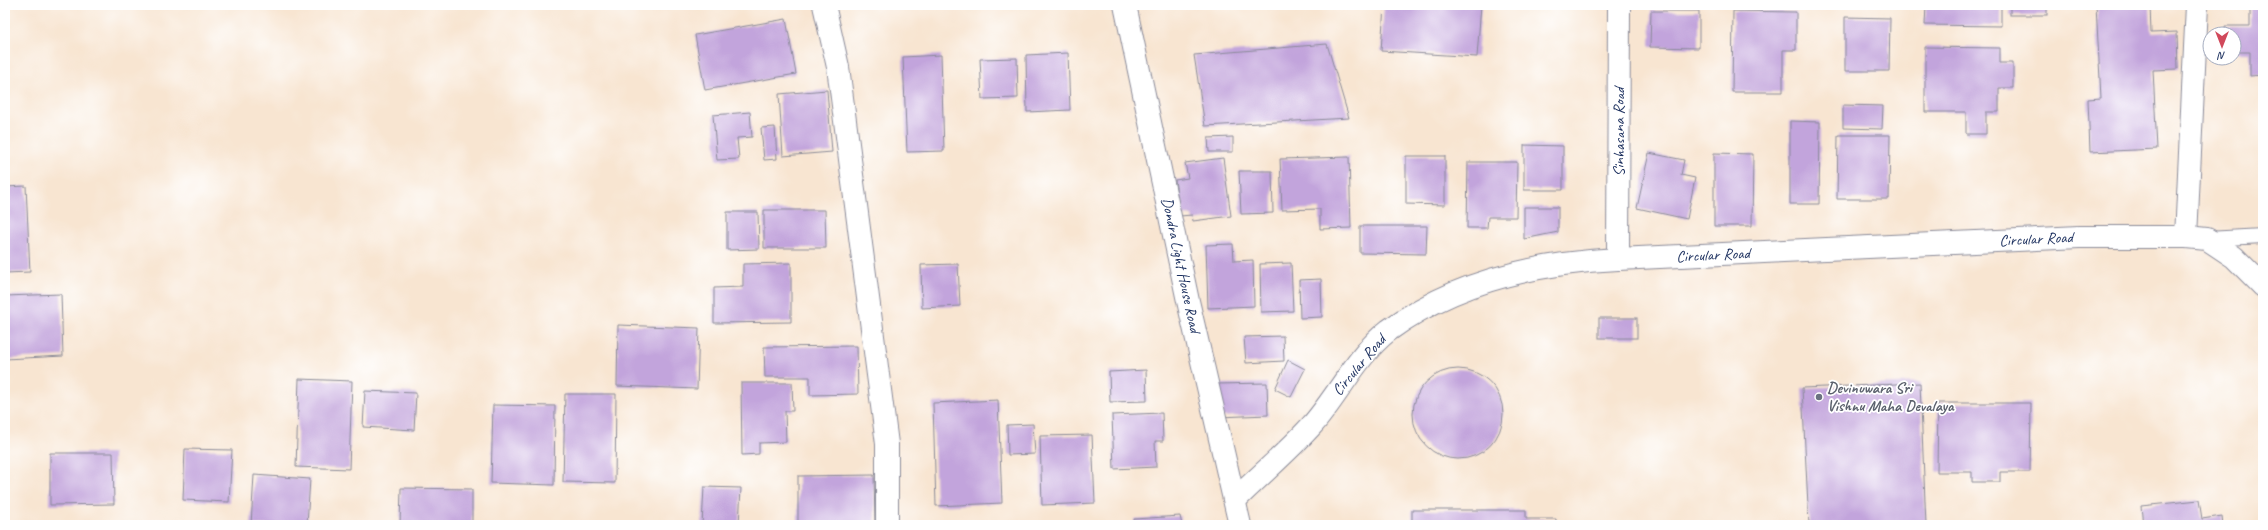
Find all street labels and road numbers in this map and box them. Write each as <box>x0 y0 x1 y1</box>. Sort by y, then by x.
street label: Sinhasana Road <box>1609 85 1629 176</box>
street label: Dondra Light House Road <box>1157 196 1206 337</box>
street label: Circular Road <box>1999 227 2076 251</box>
street label: Circular Road <box>1676 243 1753 267</box>
street label: Circular Road <box>1328 328 1392 400</box>

